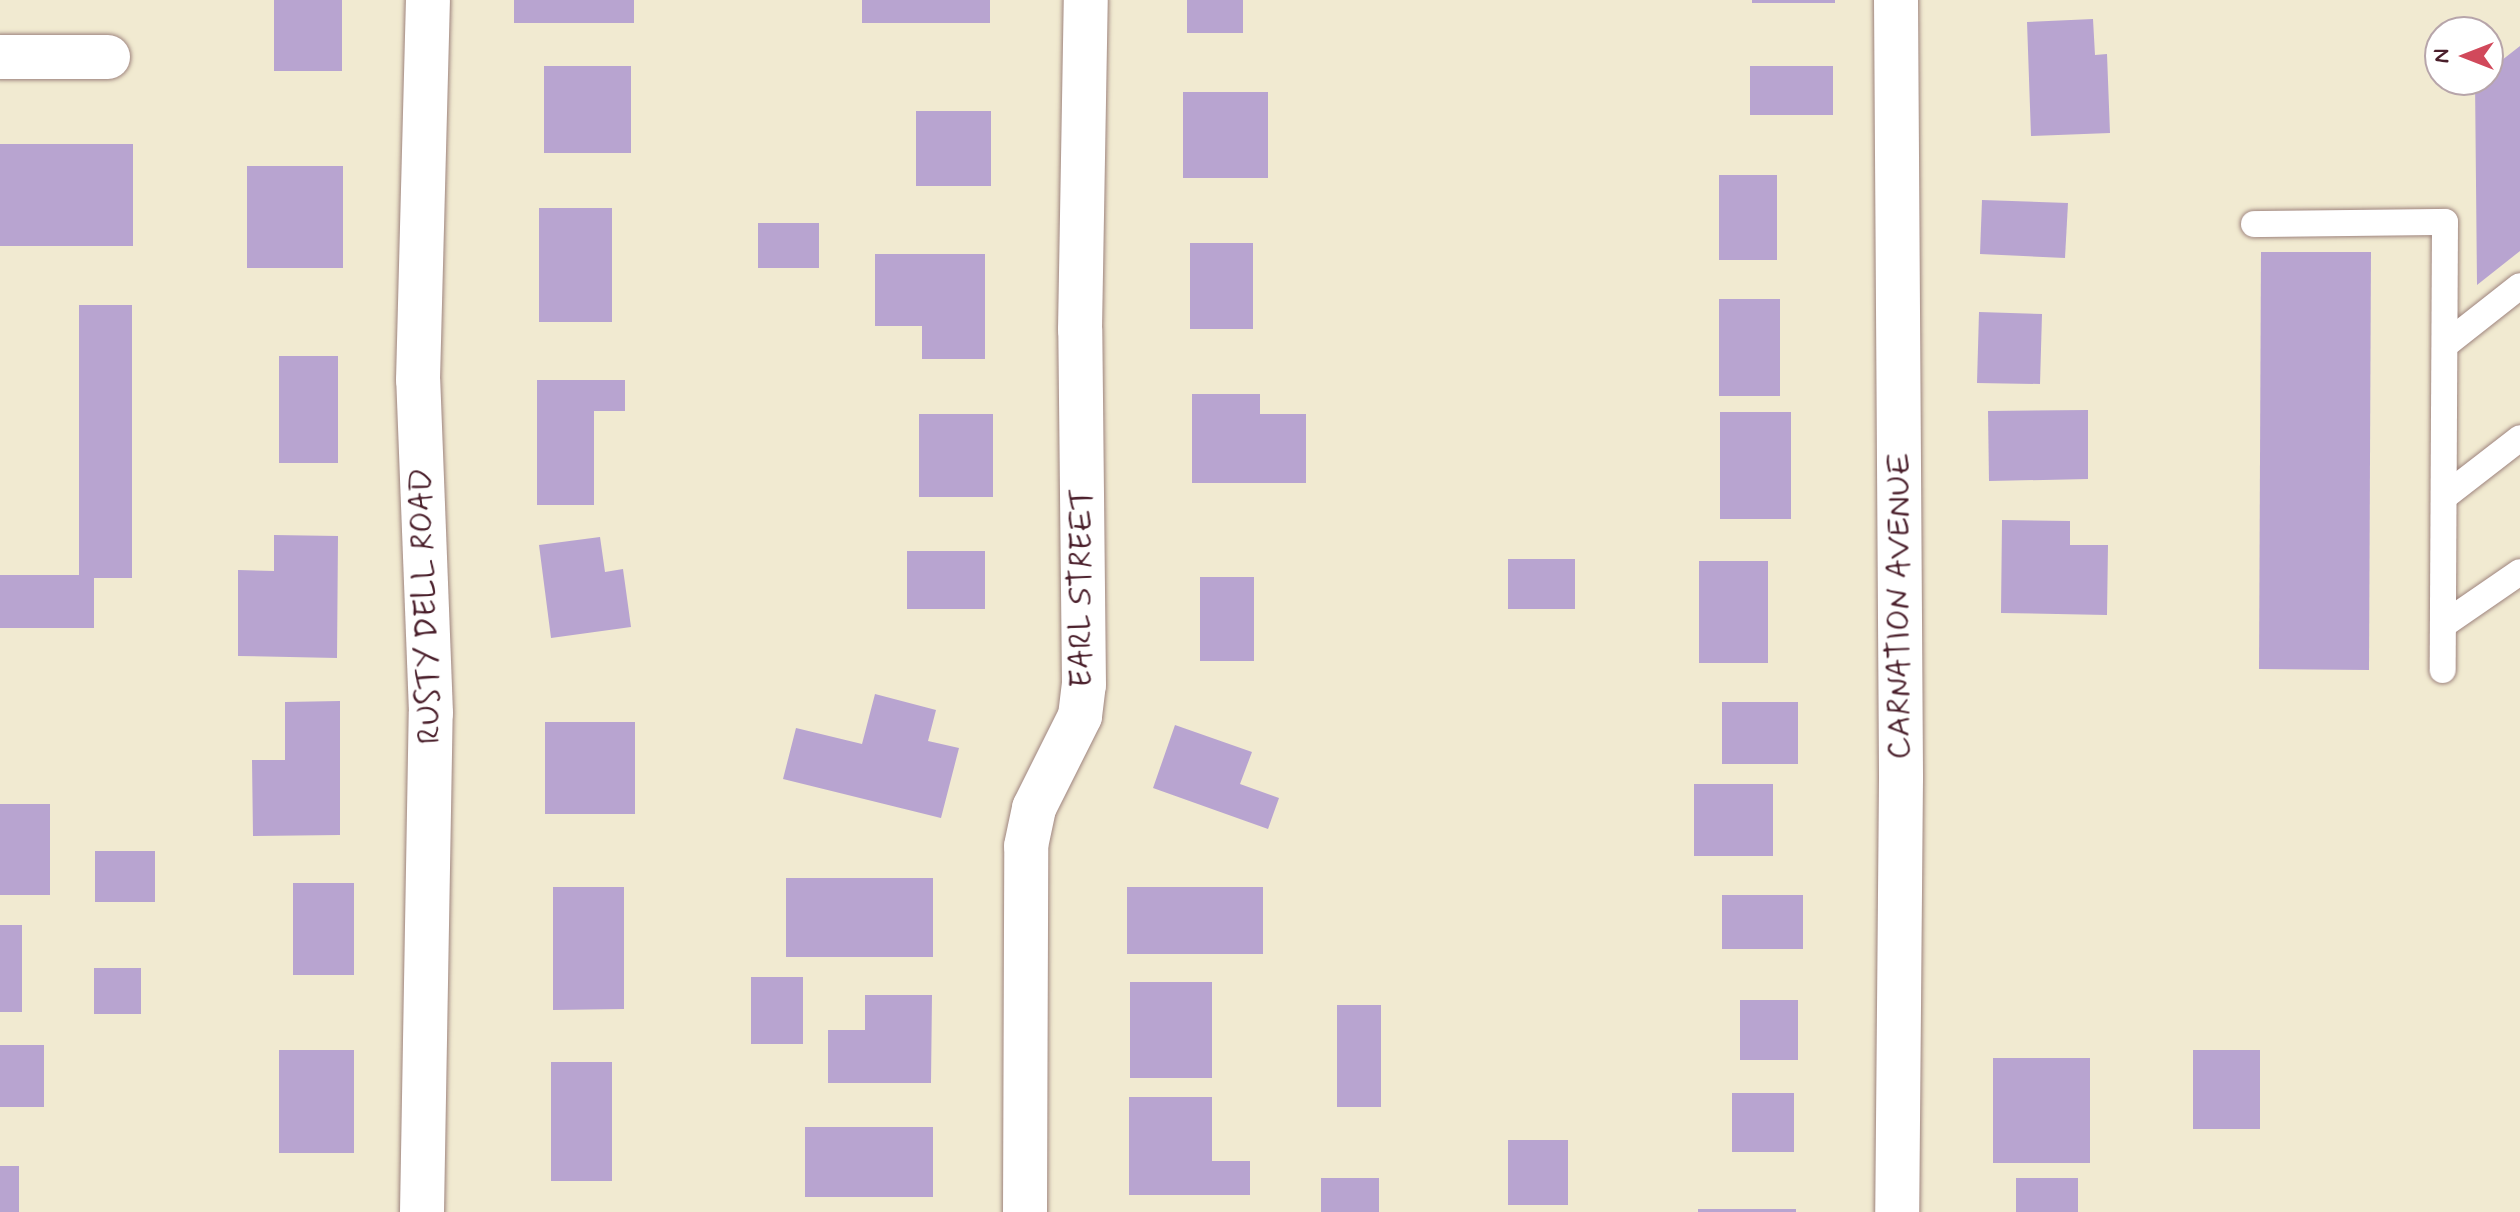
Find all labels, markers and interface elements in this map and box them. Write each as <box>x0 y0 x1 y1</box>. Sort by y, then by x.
north arrow <box>2424 16 2504 96</box>
text: N <box>2428 49 2456 63</box>
street label: CARNATION AVENUE <box>1881 453 1919 759</box>
street label: RUSTY DELL ROAD <box>402 469 450 743</box>
street label: EARL STREET <box>1063 486 1101 690</box>

